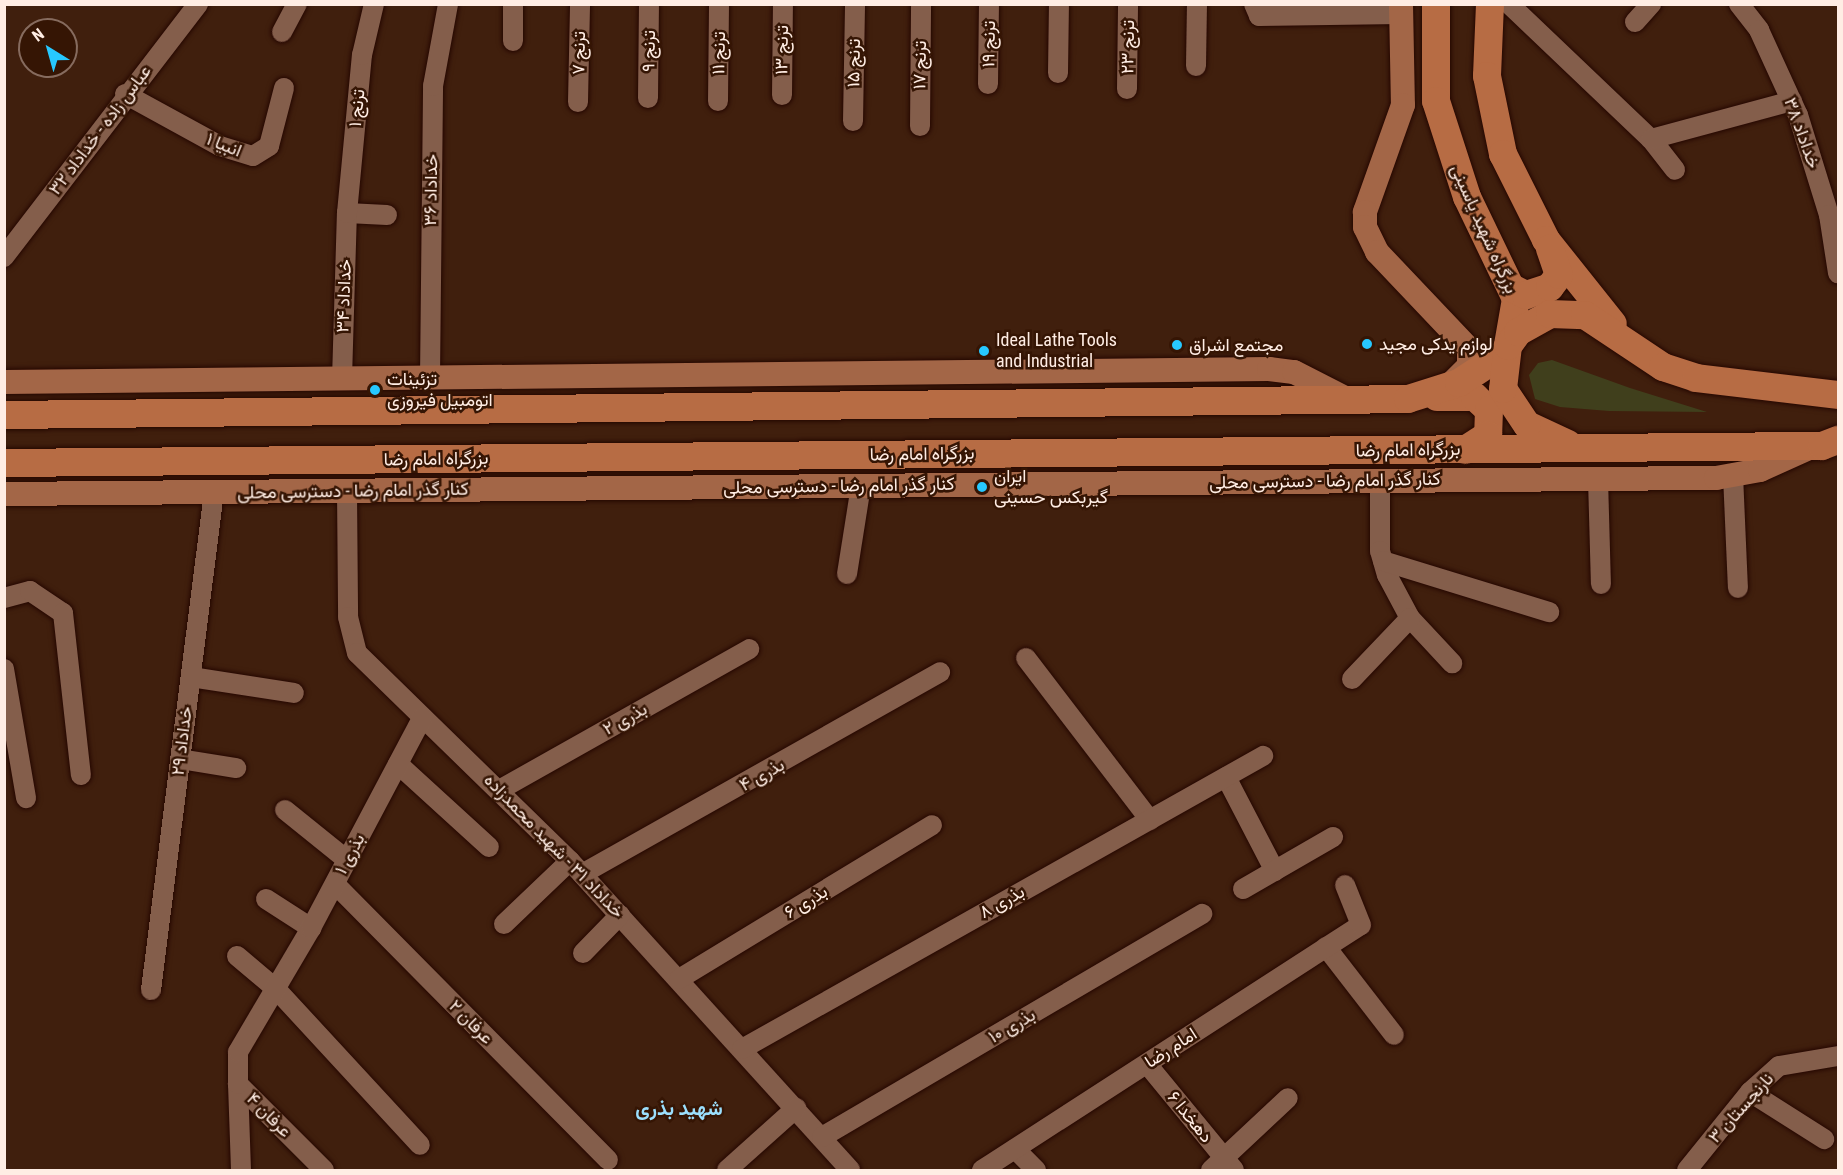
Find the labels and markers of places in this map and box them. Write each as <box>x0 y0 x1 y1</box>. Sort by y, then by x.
place label: Ideal Lathe Tools and Industrial <box>996 330 1117 372</box>
place label: لوازم یدکی مجید <box>1379 333 1493 355</box>
place label: مجتمع اشراق <box>1189 334 1283 356</box>
marker: لوازم یدکی مجید <box>1360 337 1374 351</box>
marker: مجتمع اشراق <box>1170 338 1184 352</box>
marker: Ideal Lathe Tools and Industrial <box>977 344 991 358</box>
place label: تزئینات اتومبیل فیروزی <box>387 369 493 412</box>
marker: تزئینات اتومبیل فیروزی <box>368 383 382 397</box>
place label: ایران گیربکس حسینی <box>994 466 1108 508</box>
marker: ایران گیربکس حسینی <box>975 480 989 494</box>

